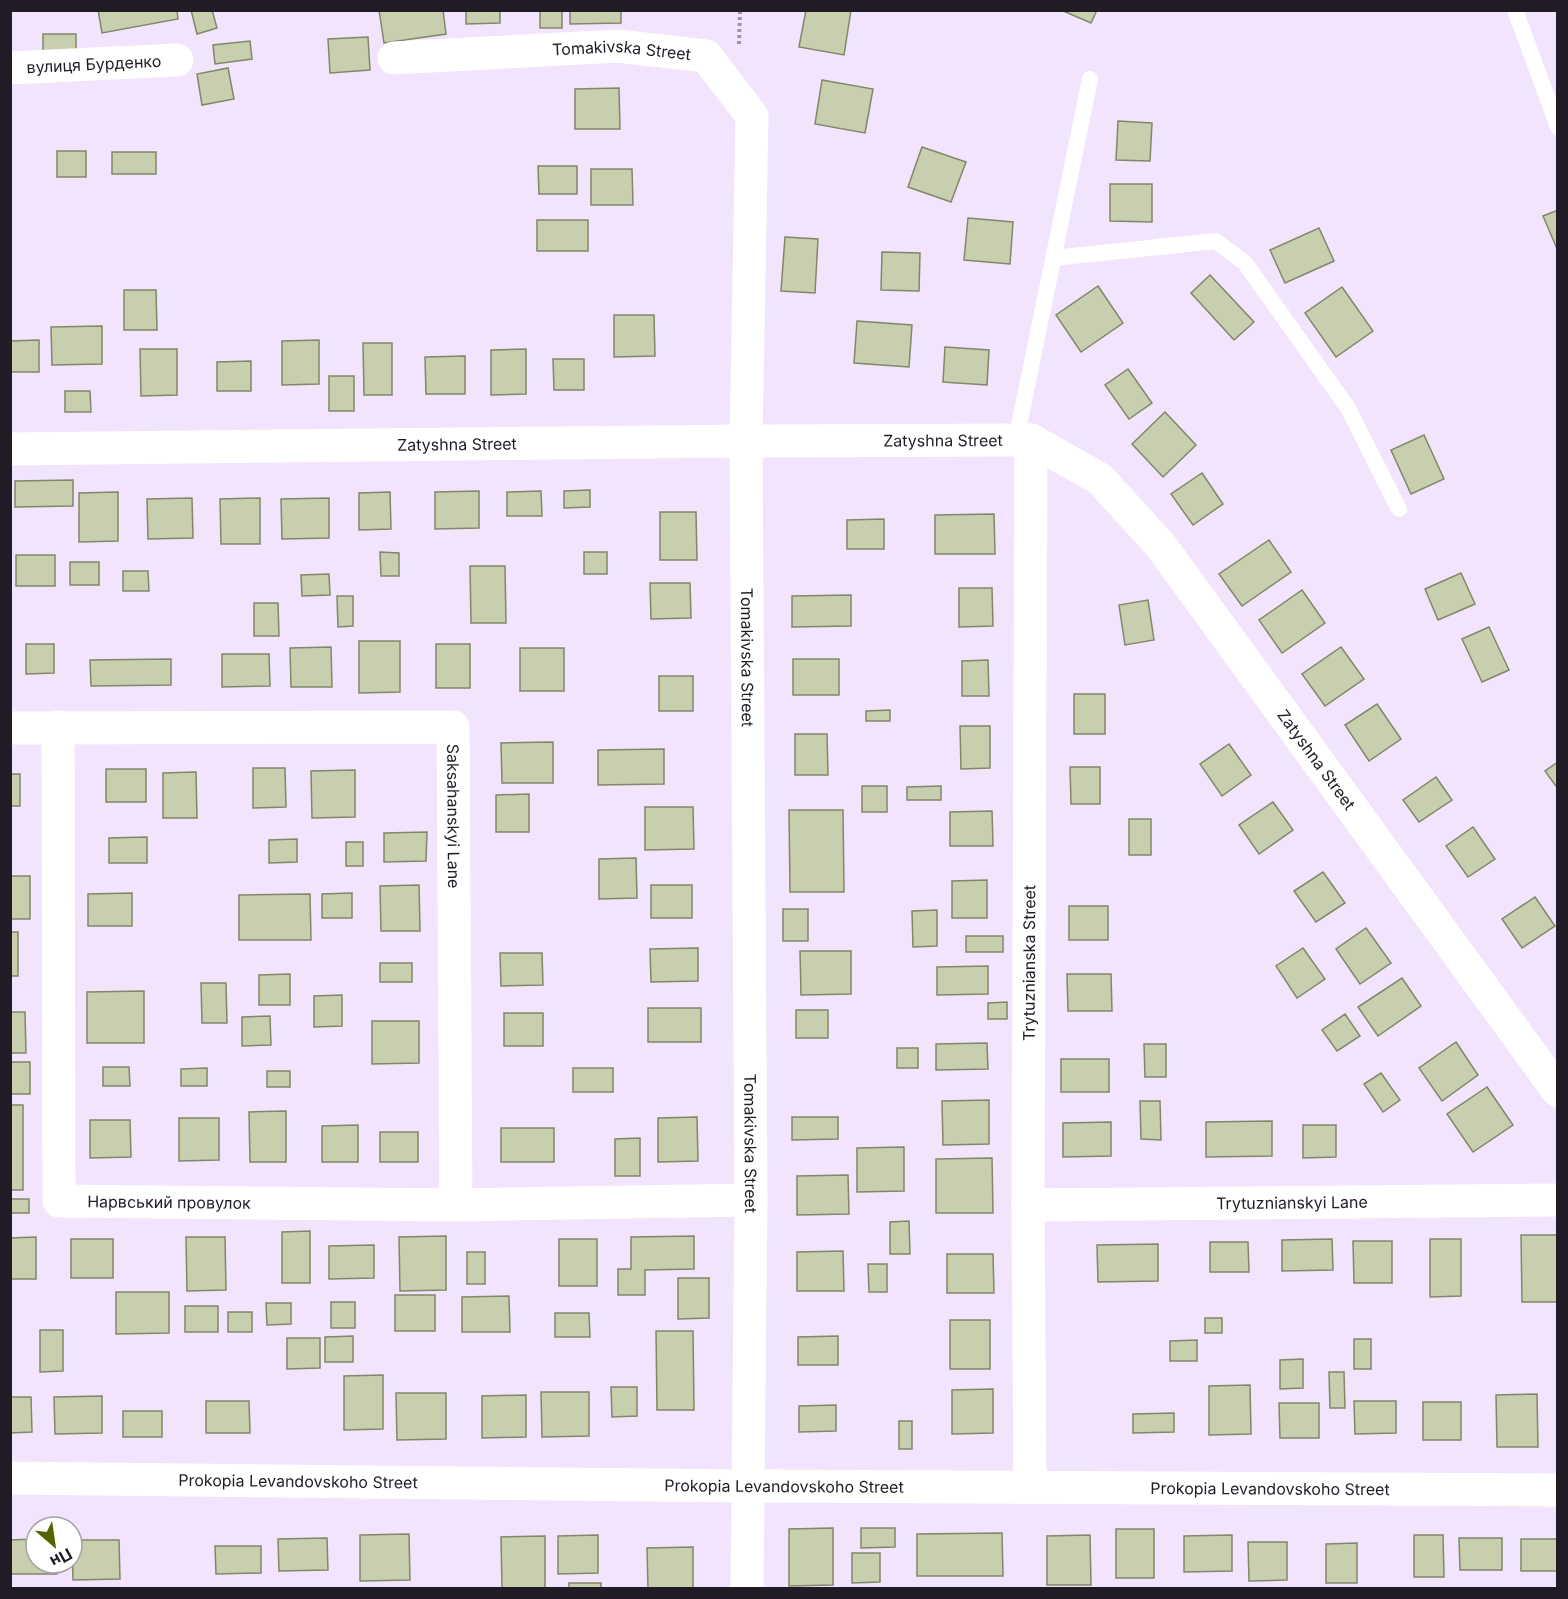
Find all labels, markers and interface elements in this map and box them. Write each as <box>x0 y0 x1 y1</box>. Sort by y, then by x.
street label: Tomakivska Street <box>552 36 692 64</box>
street label: вулиця Бурденко <box>26 51 162 77</box>
street label: Zatyshna Street <box>883 430 1003 451</box>
street label: Zatyshna Street <box>397 433 517 455</box>
street label: Tomakivska Street <box>737 588 758 727</box>
street label: Zatyshna Street <box>1273 705 1360 814</box>
street label: Saksahanskyi Lane <box>443 744 464 888</box>
street label: Trytuznianska Street <box>1019 885 1039 1041</box>
street label: Tomakivska Street <box>740 1074 761 1213</box>
street label: Нарвський провулок <box>87 1191 251 1213</box>
street label: Trytuznianskyi Lane <box>1216 1192 1368 1213</box>
street label: Prokopia Levandovskoho Street <box>178 1470 418 1492</box>
street label: Prokopia Levandovskoho Street <box>664 1475 904 1497</box>
street label: Prokopia Levandovskoho Street <box>1150 1478 1390 1499</box>
north arrow <box>24 1515 84 1575</box>
text: Пн <box>47 1544 76 1572</box>

